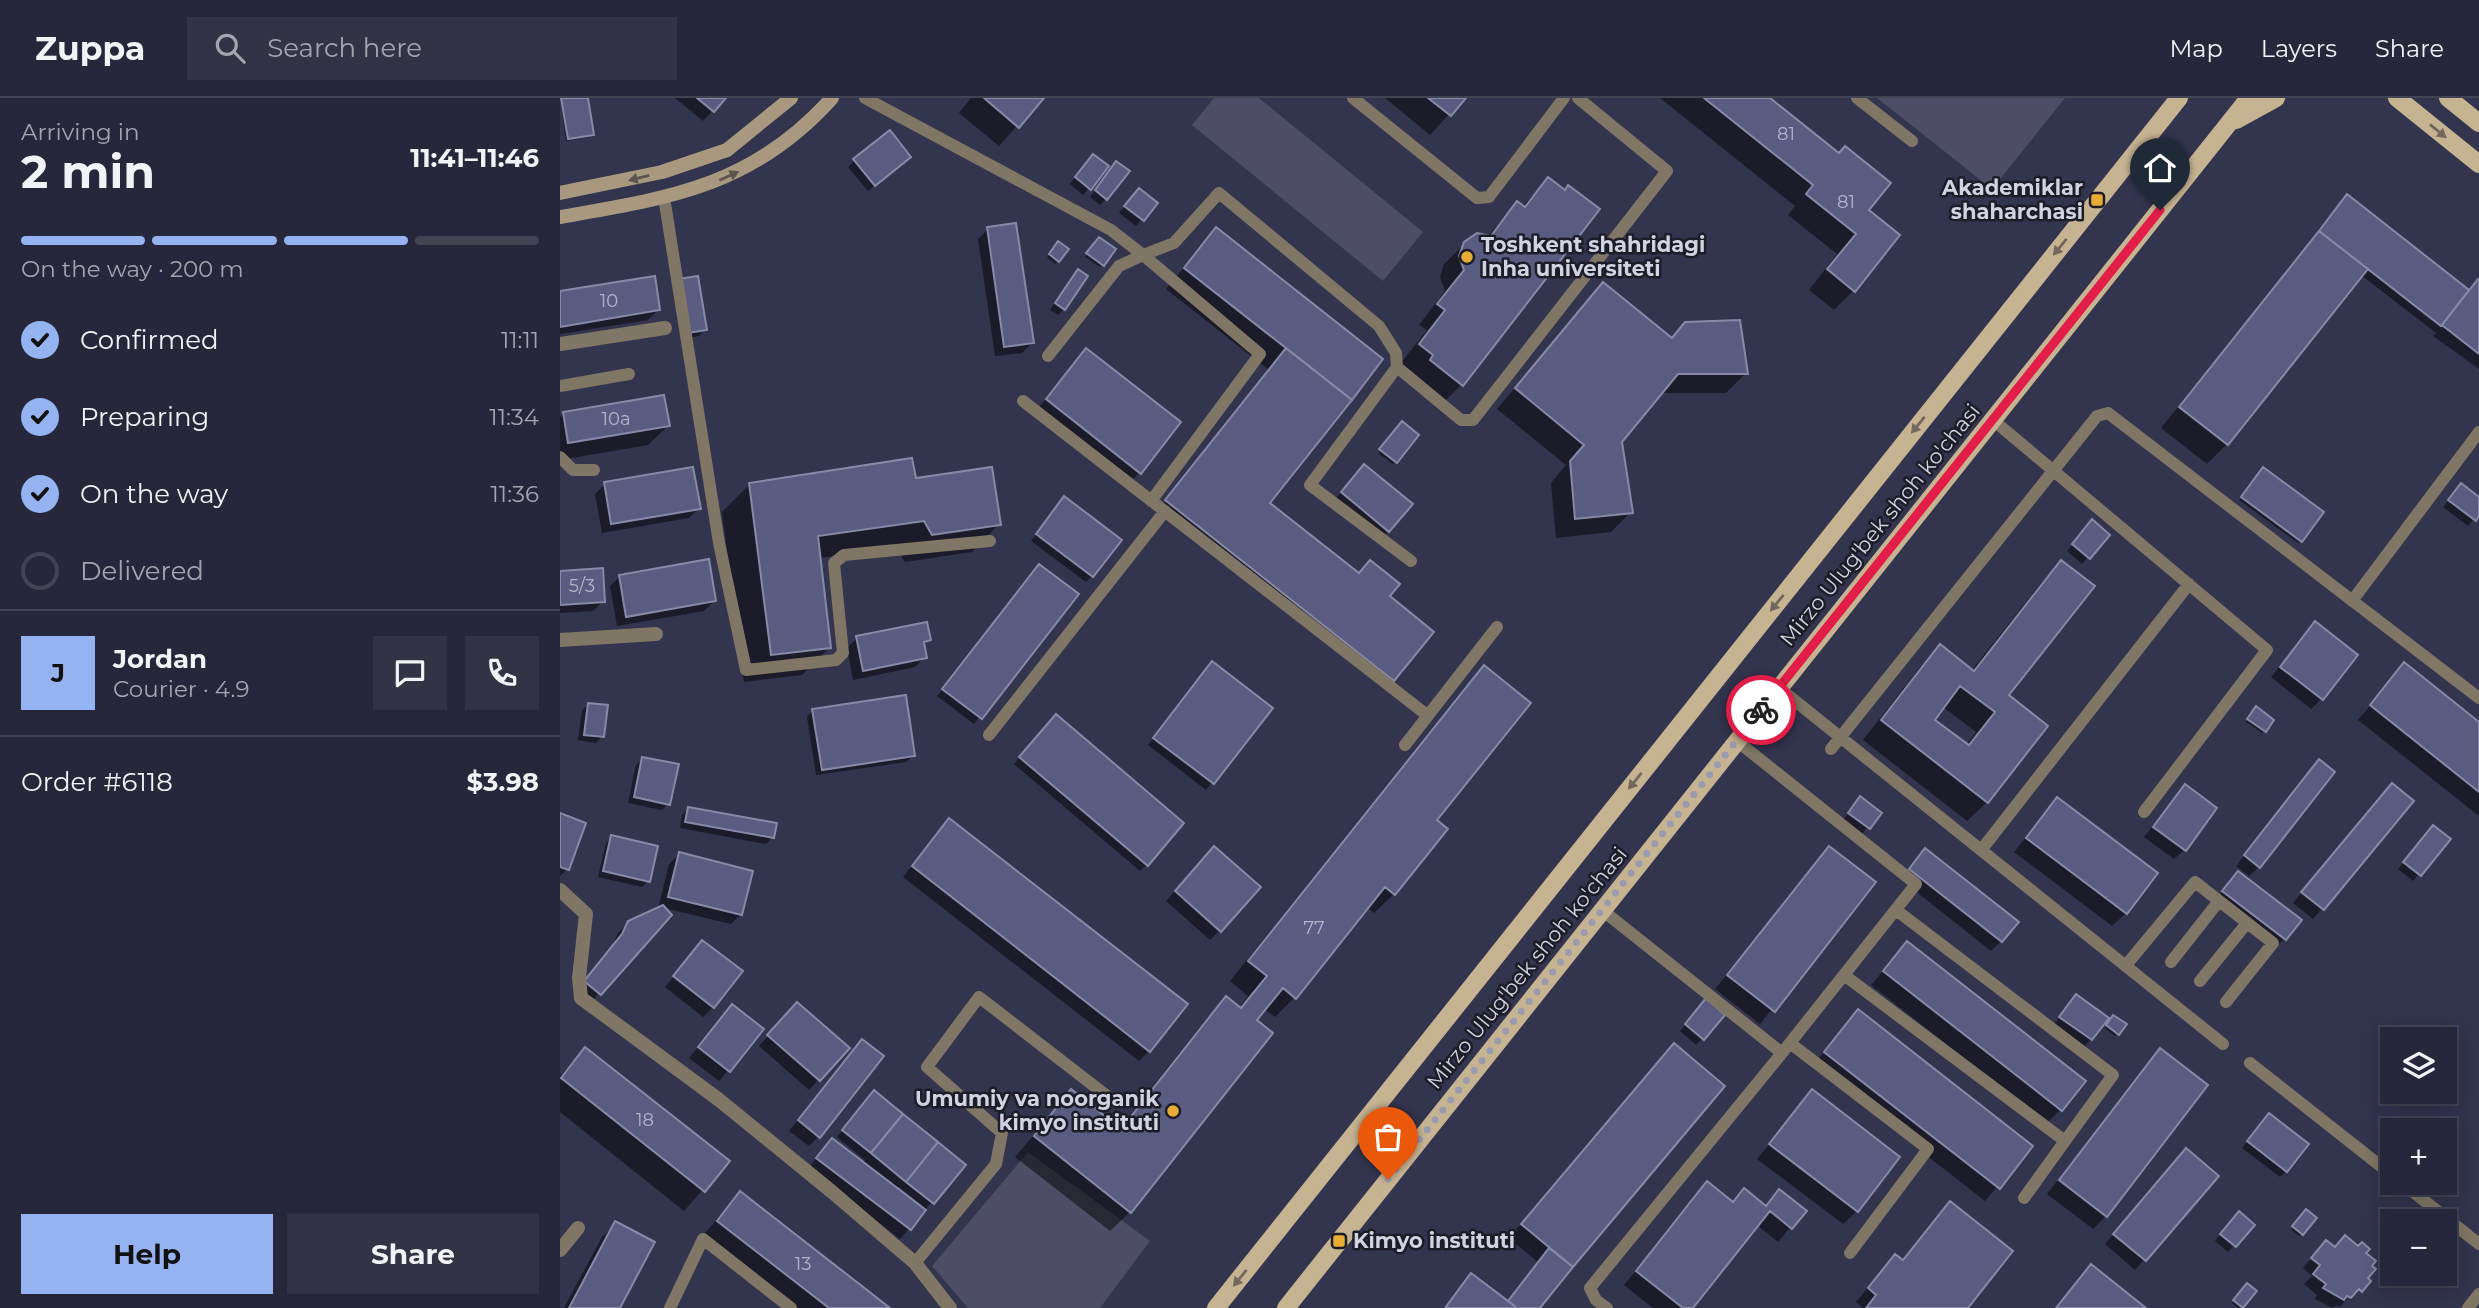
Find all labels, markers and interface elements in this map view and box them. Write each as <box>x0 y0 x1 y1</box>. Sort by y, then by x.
search box <box>187 17 677 80</box>
text: Zuppa <box>35 28 145 68</box>
icon: search <box>211 29 249 67</box>
text: Search here <box>267 32 422 64</box>
text: Map <box>2169 34 2223 63</box>
text: Layers <box>2261 34 2337 63</box>
text: Share <box>2375 34 2444 63</box>
text: Arriving in <box>21 118 140 146</box>
house number: 81 <box>1777 123 1795 145</box>
one-way arrow <box>2430 123 2447 138</box>
pin <box>2130 138 2190 210</box>
text: 11:41–11:46 <box>410 142 539 174</box>
text: 2 min <box>21 143 155 200</box>
icon: home <box>2141 149 2179 187</box>
one-way arrow <box>719 170 739 182</box>
one-way arrow <box>628 173 650 184</box>
place label: Akademiklar shaharchasi <box>1941 175 2083 224</box>
house number: 81 <box>1837 191 1855 213</box>
marker: Akademiklar shaharchasi <box>2089 192 2105 208</box>
place label: Toshkent shahridagi Inha universiteti <box>1481 232 1705 281</box>
one-way arrow <box>2053 239 2068 256</box>
marker: Toshkent shahridagi Inha universiteti <box>1459 249 1475 265</box>
text: On the way · 200 m <box>21 255 244 283</box>
house number: 10 <box>600 290 618 312</box>
icon: check <box>21 321 59 359</box>
text: Confirmed <box>80 324 219 356</box>
text: 11:11 <box>501 326 539 354</box>
icon: check <box>21 398 59 436</box>
street label: Mirzo Ulug'bek shoh ko'chasi <box>1774 399 1985 651</box>
text: Preparing <box>80 401 209 433</box>
text: 11:34 <box>489 403 539 431</box>
house number: 10а <box>602 408 630 430</box>
one-way arrow <box>1911 416 1926 434</box>
icon: check <box>21 475 59 513</box>
text: On the way <box>80 478 228 510</box>
text: 11:36 <box>491 480 539 508</box>
text: Delivered <box>80 555 204 587</box>
house number: 5/3 <box>569 575 595 597</box>
one-way arrow <box>1769 594 1784 612</box>
button: chat <box>373 636 447 710</box>
button: phone <box>465 636 539 710</box>
text: Jordan <box>113 643 207 675</box>
text: J <box>51 657 65 689</box>
text: Courier · 4.9 <box>113 675 249 703</box>
courier <box>1726 675 1796 745</box>
icon: bike <box>1742 691 1780 729</box>
text: Order #6118 <box>21 766 173 798</box>
text: $3.98 <box>467 766 539 798</box>
one-way arrow <box>1628 773 1643 790</box>
street label: Mirzo Ulug'bek shoh ko'chasi <box>1421 842 1632 1094</box>
house number: 77 <box>1303 917 1325 939</box>
map controls <box>2380 1027 2457 1286</box>
button: layers <box>2380 1027 2457 1104</box>
place label: Umumiy va noorganik kimyo instituti <box>915 1086 1159 1135</box>
marker: Umumiy va noorganik kimyo instituti <box>1165 1103 1181 1119</box>
pin <box>1358 1107 1418 1179</box>
house number: 18 <box>636 1109 654 1131</box>
icon: bag <box>1369 1118 1407 1156</box>
button: + <box>2380 1118 2457 1195</box>
button: − <box>2380 1209 2457 1286</box>
button: Help <box>21 1214 273 1294</box>
button: Share <box>287 1214 539 1294</box>
place label: Kimyo instituti <box>1353 1228 1515 1253</box>
marker: Kimyo instituti <box>1331 1233 1347 1249</box>
house number: 13 <box>795 1253 811 1275</box>
one-way arrow <box>1232 1269 1247 1287</box>

